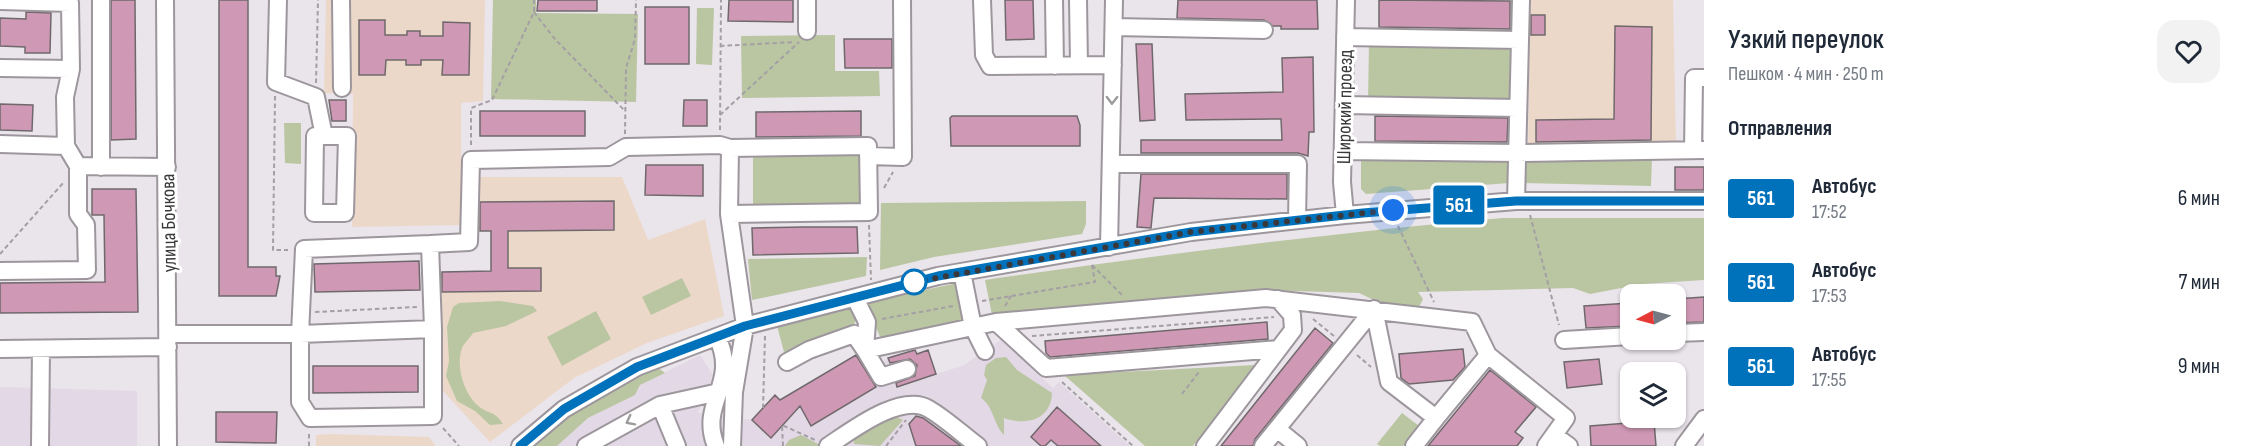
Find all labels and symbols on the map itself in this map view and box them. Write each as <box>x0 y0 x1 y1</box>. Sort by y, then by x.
street label: Широкий проезд <box>1332 49 1358 164</box>
one-way arrow <box>1106 96 1118 105</box>
street label: улица Бочкова <box>156 173 182 273</box>
line badge: 561 <box>1424 186 1494 224</box>
your location <box>1378 195 1408 225</box>
unlabelled marker <box>901 269 927 295</box>
north arrow <box>1620 284 1686 350</box>
one-way arrow <box>625 414 636 425</box>

